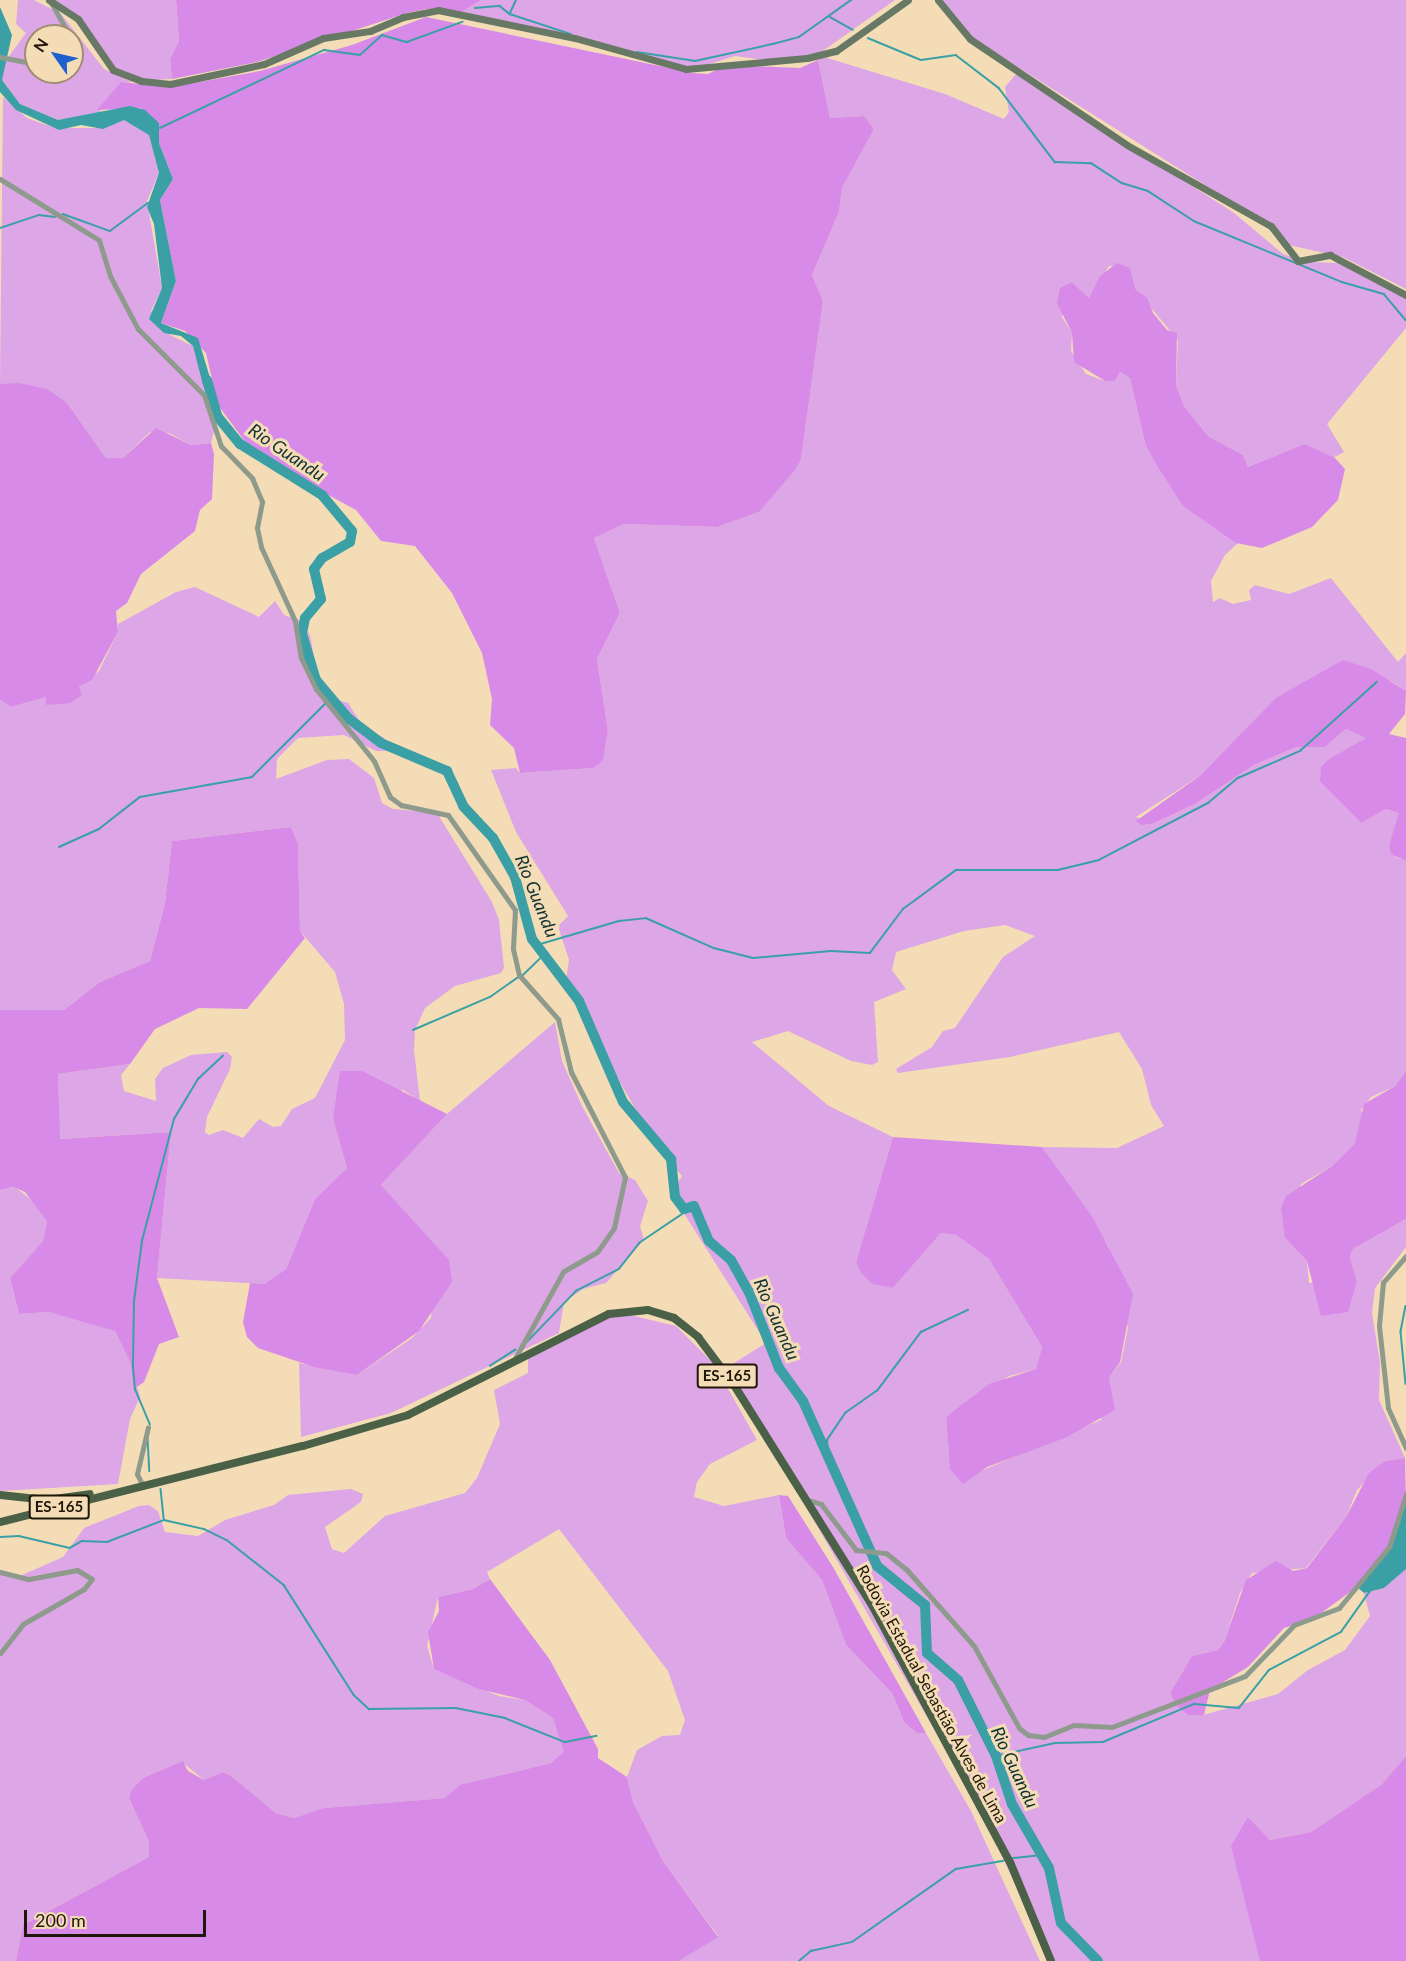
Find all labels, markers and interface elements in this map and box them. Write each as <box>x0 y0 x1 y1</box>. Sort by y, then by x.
north arrow <box>24 24 84 84</box>
text: N <box>29 34 52 55</box>
water label: Rio Guandu <box>245 419 329 485</box>
water label: Rio Guandu <box>511 851 563 941</box>
water label: Rio Guandu <box>749 1275 805 1363</box>
road number: ES-165 <box>696 1364 758 1388</box>
road number: ES-165 <box>28 1495 90 1519</box>
street label: Rodovia Estadual Sebastião Alves de Lima <box>853 1561 1011 1827</box>
water label: Rio Guandu <box>987 1723 1043 1811</box>
scale bar <box>27 1898 208 1936</box>
text: 200 m <box>35 1909 86 1931</box>

